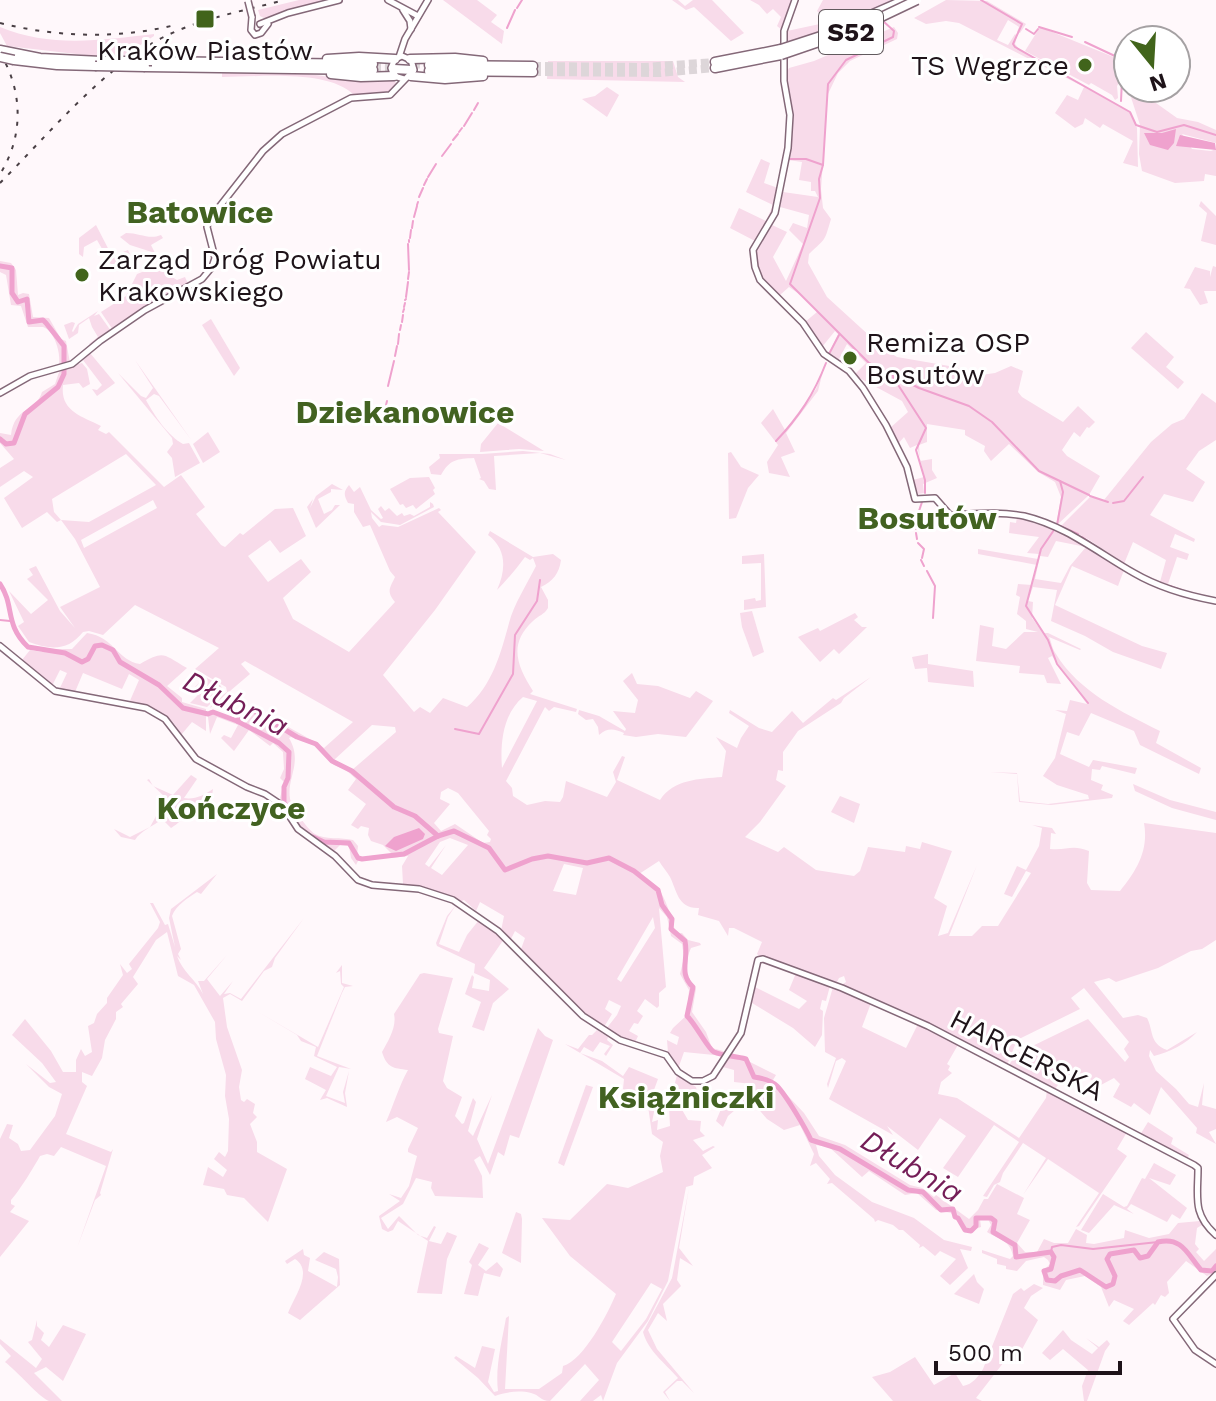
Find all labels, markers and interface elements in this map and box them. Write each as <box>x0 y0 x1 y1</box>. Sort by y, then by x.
marker: Kraków Piastów <box>194 8 216 30</box>
road number: S52 <box>819 10 883 54</box>
north arrow <box>1112 24 1192 104</box>
place label: Kraków Piastów <box>97 34 313 67</box>
place label: TS Węgrzce <box>911 49 1069 82</box>
marker: TS Węgrzce <box>1076 56 1094 74</box>
text: N <box>1146 68 1170 97</box>
district label: Batowice <box>126 193 274 231</box>
place label: Zarząd Dróg Powiatu Krakowskiego <box>98 243 381 308</box>
marker: Zarząd Dróg Powiatu Krakowskiego <box>73 266 91 284</box>
place label: Remiza OSP Bosutów <box>866 326 1030 391</box>
marker: Remiza OSP Bosutów <box>841 349 859 367</box>
district label: Dziekanowice <box>296 393 514 431</box>
district label: Bosutów <box>857 499 997 537</box>
water label: Dłubnia <box>178 663 294 743</box>
district label: Kończyce <box>157 789 305 827</box>
street label: HARCERSKA <box>945 1002 1109 1108</box>
district label: Książniczki <box>598 1078 774 1116</box>
water label: Dłubnia <box>855 1122 969 1210</box>
scale bar <box>936 1325 1120 1375</box>
text: 500 m <box>948 1339 1023 1367</box>

